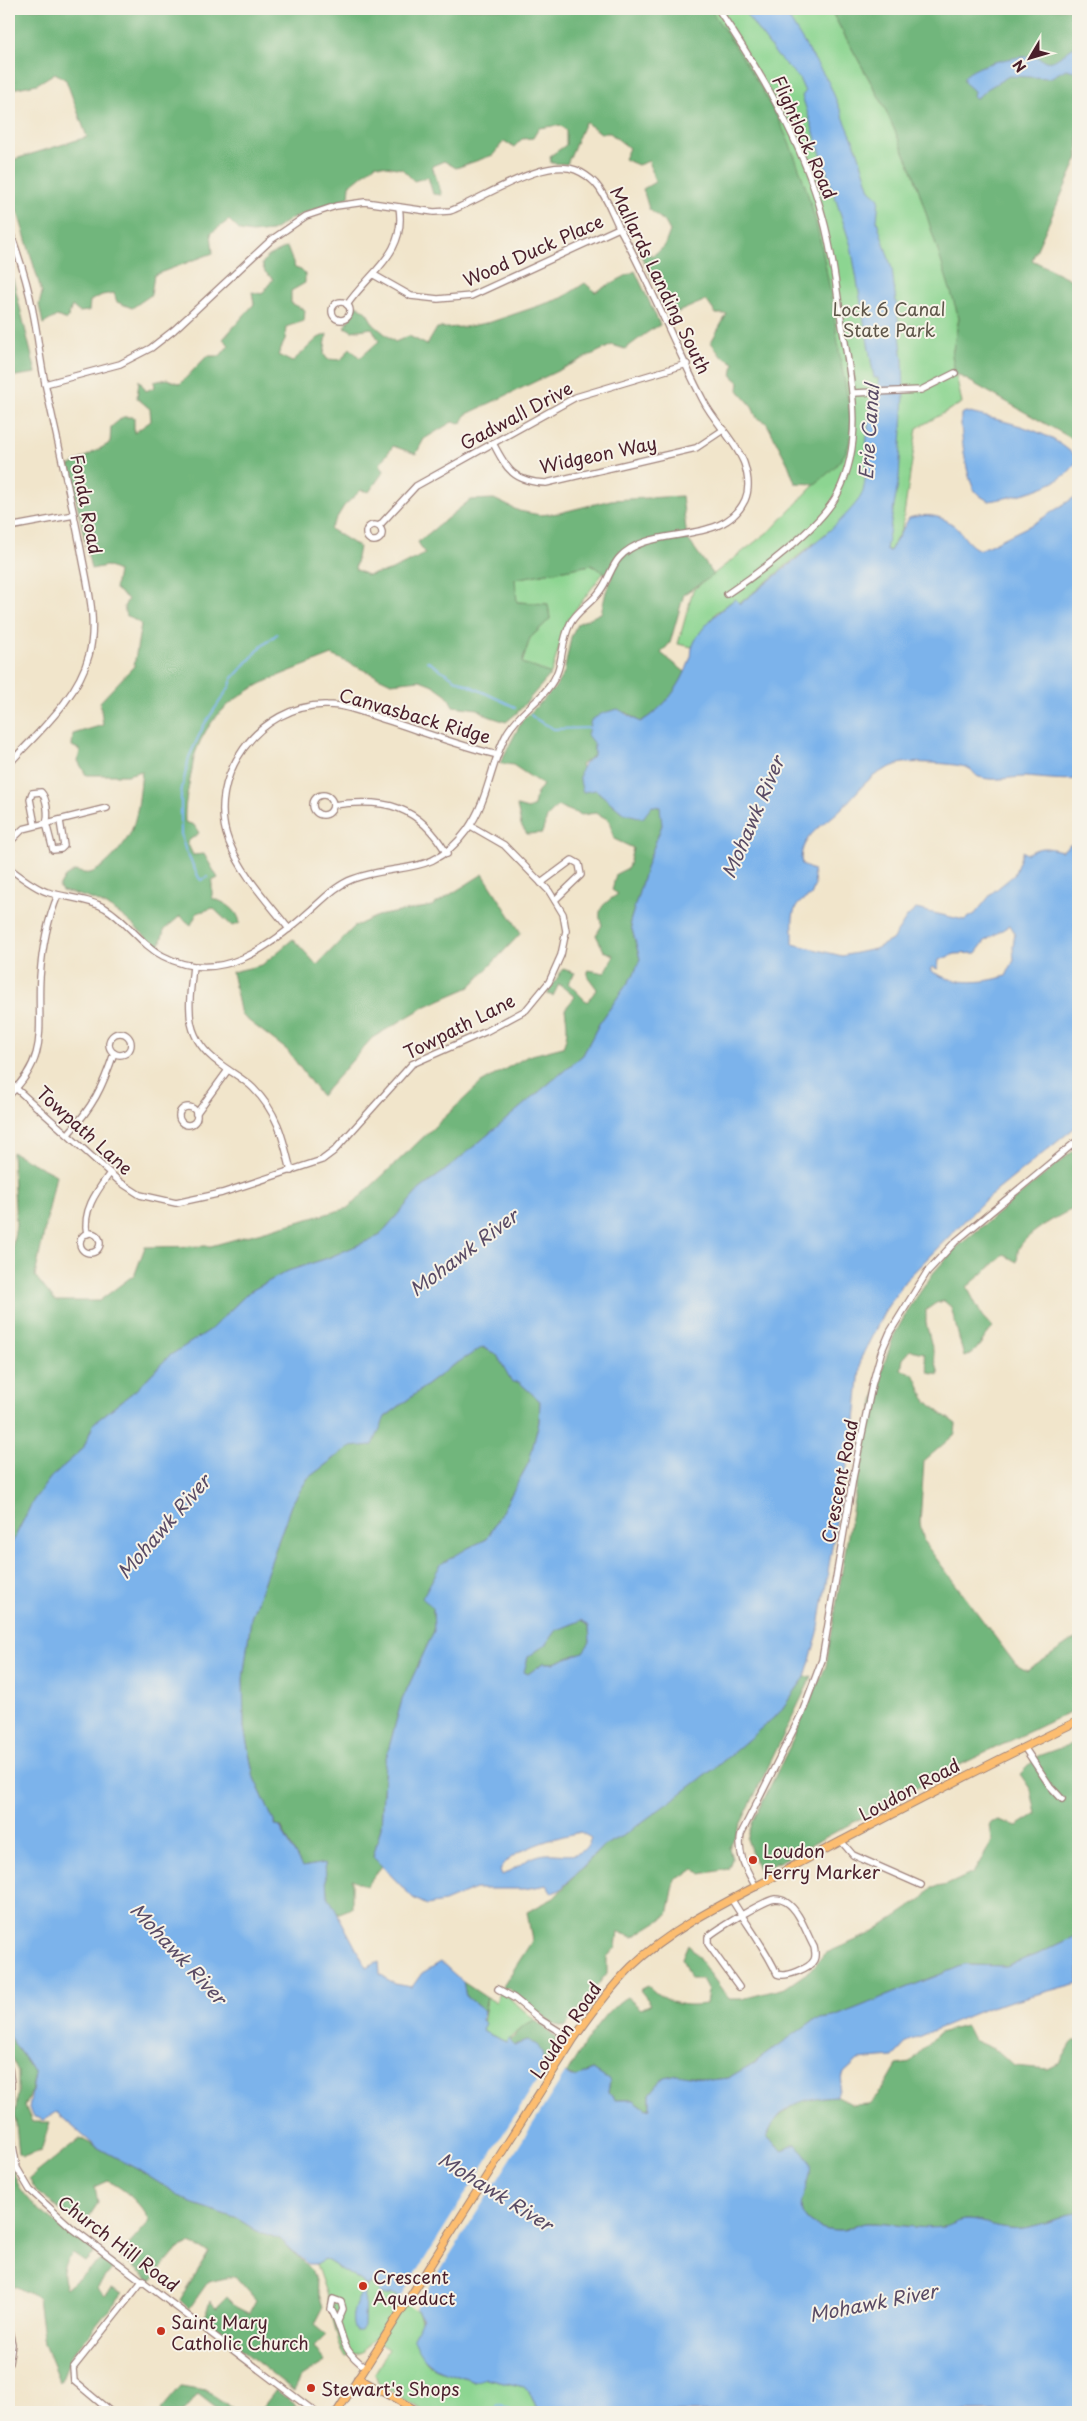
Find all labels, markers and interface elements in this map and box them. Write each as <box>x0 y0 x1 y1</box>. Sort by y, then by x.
north arrow <box>1004 32 1054 82</box>
text: N <box>1008 55 1031 77</box>
street label: Flightlock Road <box>766 71 844 203</box>
street label: Mallards Landing South <box>604 182 718 378</box>
street label: Wood Duck Place <box>459 207 607 293</box>
park label: Lock 6 Canal State Park <box>833 295 945 343</box>
street label: Gadwall Drive <box>455 374 577 456</box>
water label: Erie Canal <box>851 381 885 480</box>
street label: Widgeon Way <box>537 428 659 480</box>
street label: Fonda Road <box>64 452 110 556</box>
street label: Canvasback Ridge <box>336 680 494 750</box>
water label: Mohawk River <box>714 750 791 882</box>
street label: Towpath Lane <box>399 986 519 1066</box>
street label: Towpath Lane <box>31 1079 139 1181</box>
water label: Mohawk River <box>403 1200 525 1302</box>
street label: Crescent Road <box>814 1417 864 1545</box>
water label: Mohawk River <box>110 1466 218 1584</box>
street label: Loudon Road <box>854 1751 964 1827</box>
place label: Loudon Ferry Marker <box>763 1837 881 1885</box>
marker: Loudon Ferry Marker <box>747 1854 759 1866</box>
water label: Mohawk River <box>124 1896 235 2012</box>
street label: Loudon Road <box>523 1976 607 2084</box>
water label: Mohawk River <box>433 2145 561 2239</box>
street label: Church Hill Road <box>52 2188 186 2298</box>
place label: Crescent Aqueduct <box>373 2263 455 2311</box>
water label: Mohawk River <box>806 2275 942 2328</box>
marker: Crescent Aqueduct <box>357 2280 369 2292</box>
place label: Saint Mary Catholic Church <box>171 2308 309 2356</box>
marker: Saint Mary Catholic Church <box>155 2325 167 2337</box>
place label: Stewart's Shops <box>321 2375 459 2402</box>
marker: Stewart's Shops <box>305 2382 317 2394</box>

